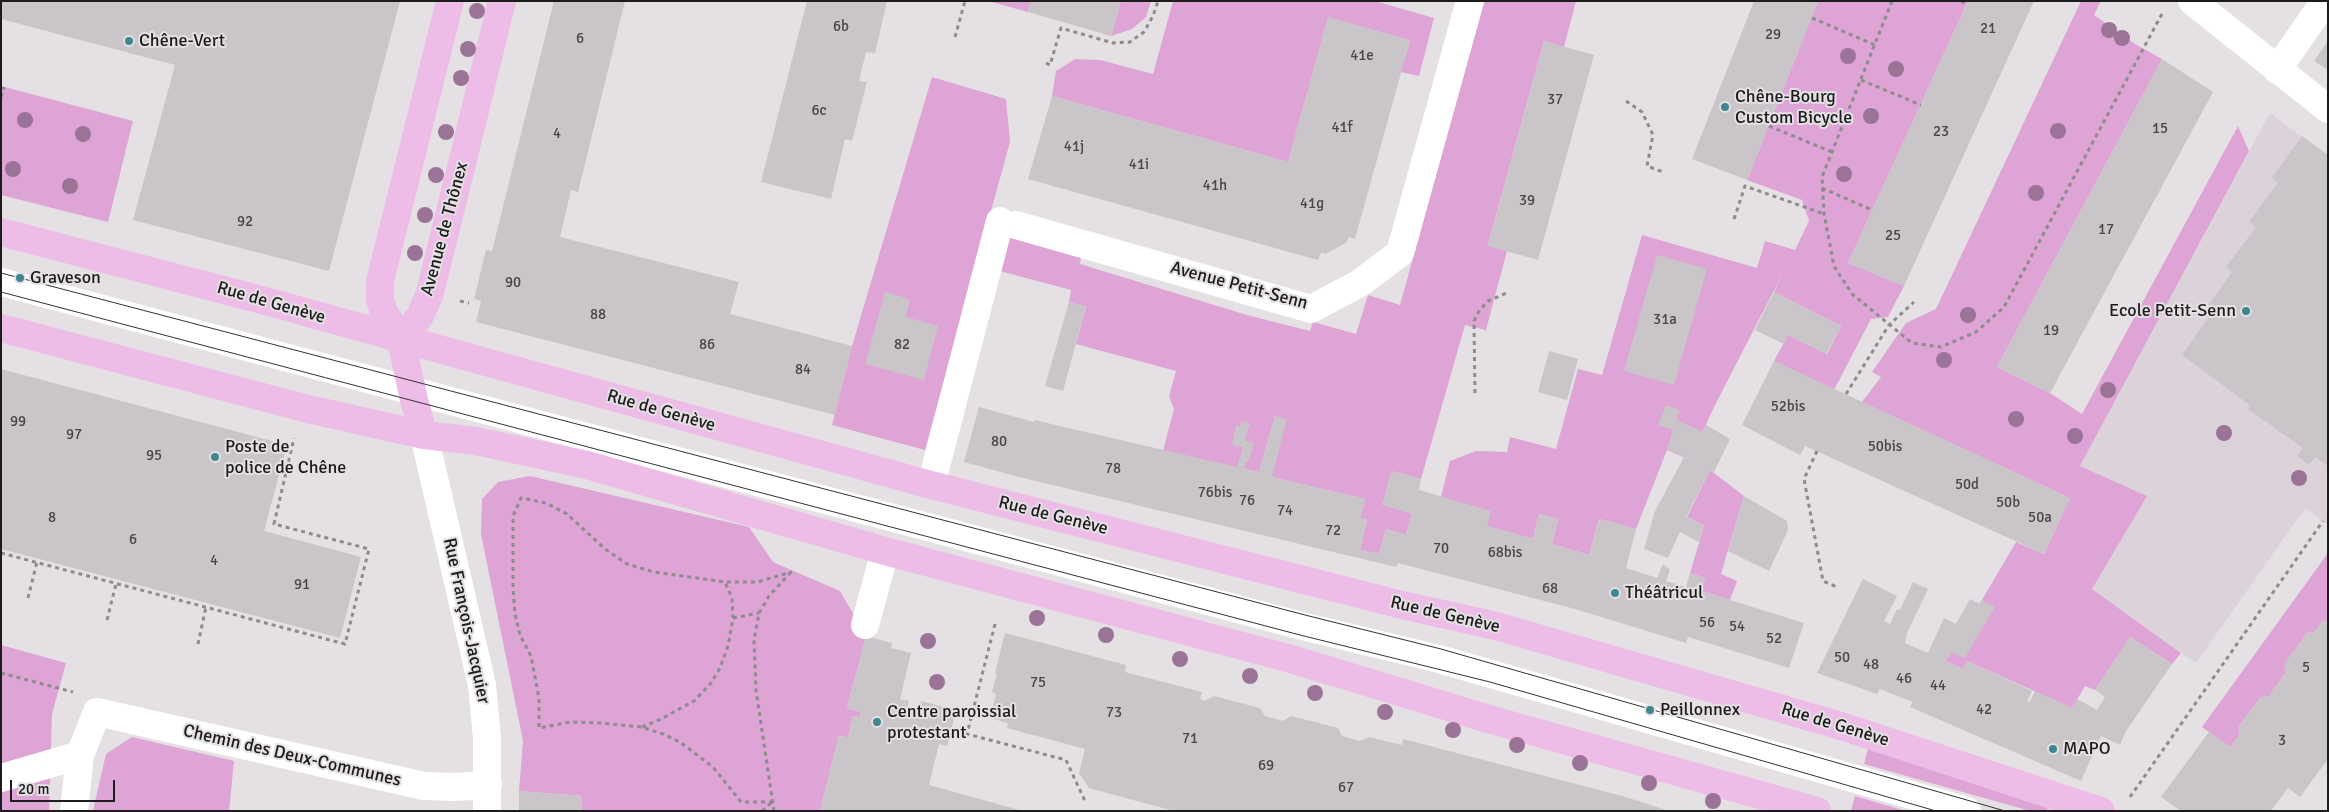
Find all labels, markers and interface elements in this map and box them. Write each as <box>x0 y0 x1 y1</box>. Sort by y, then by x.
house number: 6b <box>833 18 849 36</box>
house number: 21 <box>1980 20 1996 38</box>
house number: 29 <box>1765 26 1781 44</box>
place label: Chêne-Vert <box>139 30 225 52</box>
house number: 6 <box>576 30 584 48</box>
marker: Chêne-Vert <box>123 35 135 47</box>
house number: 41e <box>1350 47 1374 65</box>
place label: Chêne-Bourg Custom Bicycle <box>1735 86 1852 128</box>
house number: 37 <box>1547 91 1563 109</box>
marker: Chêne-Bourg Custom Bicycle <box>1719 101 1731 113</box>
house number: 6c <box>811 102 827 120</box>
house number: 41f <box>1331 119 1353 137</box>
house number: 15 <box>2152 120 2168 138</box>
house number: 23 <box>1933 123 1949 141</box>
house number: 4 <box>553 125 561 143</box>
house number: 41j <box>1064 138 1084 156</box>
house number: 41i <box>1129 156 1149 174</box>
street label: Avenue de Thônex <box>417 160 473 298</box>
house number: 41h <box>1203 177 1227 195</box>
house number: 39 <box>1519 192 1535 210</box>
house number: 41g <box>1300 195 1324 213</box>
house number: 92 <box>237 213 253 231</box>
house number: 17 <box>2098 221 2114 239</box>
house number: 25 <box>1885 227 1901 245</box>
street label: Avenue Petit-Senn <box>1168 257 1310 315</box>
place label: Graveson <box>30 267 101 289</box>
marker: Graveson <box>14 272 26 284</box>
house number: 90 <box>505 274 521 292</box>
street label: Rue de Genève <box>214 277 328 329</box>
place label: Ecole Petit-Senn <box>2109 300 2236 322</box>
marker: Ecole Petit-Senn <box>2240 305 2252 317</box>
house number: 88 <box>590 306 606 324</box>
house number: 31a <box>1653 311 1677 329</box>
house number: 19 <box>2043 322 2059 340</box>
house number: 86 <box>699 336 715 354</box>
house number: 82 <box>894 336 910 354</box>
house number: 84 <box>795 361 811 379</box>
street label: Rue de Genève <box>604 385 718 437</box>
house number: 52bis <box>1771 398 1805 416</box>
house number: 99 <box>10 413 26 431</box>
house number: 97 <box>66 426 82 444</box>
house number: 80 <box>991 433 1007 451</box>
place label: Poste de police de Chêne <box>225 436 346 478</box>
house number: 50bis <box>1868 438 1902 456</box>
house number: 95 <box>146 447 162 465</box>
marker: Poste de police de Chêne <box>209 451 221 463</box>
house number: 78 <box>1105 460 1121 478</box>
house number: 50d <box>1955 476 1979 494</box>
house number: 76bis <box>1198 484 1232 502</box>
street label: Rue de Genève <box>996 492 1110 540</box>
house number: 76 <box>1239 492 1255 510</box>
house number: 50b <box>1996 494 2020 512</box>
house number: 74 <box>1277 502 1293 520</box>
house number: 8 <box>48 509 56 527</box>
house number: 50a <box>2028 509 2052 527</box>
house number: 72 <box>1325 522 1341 540</box>
house number: 6 <box>129 531 137 549</box>
street label: Rue François-Jacquier <box>438 536 494 706</box>
house number: 70 <box>1433 540 1449 558</box>
house number: 68bis <box>1488 544 1522 562</box>
house number: 4 <box>210 552 218 570</box>
house number: 91 <box>294 576 310 594</box>
house number: 68 <box>1542 580 1558 598</box>
place label: Théâtricul <box>1625 582 1703 604</box>
marker: Théâtricul <box>1609 587 1621 599</box>
street label: Rue de Genève <box>1388 592 1502 638</box>
house number: 56 <box>1699 614 1715 632</box>
house number: 54 <box>1729 618 1745 636</box>
house number: 52 <box>1766 630 1782 648</box>
house number: 50 <box>1834 649 1850 667</box>
house number: 48 <box>1863 656 1879 674</box>
house number: 5 <box>2302 659 2310 677</box>
house number: 46 <box>1896 670 1912 688</box>
house number: 75 <box>1030 674 1046 692</box>
house number: 44 <box>1930 677 1946 695</box>
street label: Rue de Genève <box>1778 698 1892 752</box>
place label: Peillonnex <box>1660 699 1740 721</box>
place label: Centre paroissial protestant <box>887 701 1016 744</box>
house number: 42 <box>1976 701 1992 719</box>
house number: 73 <box>1106 704 1122 722</box>
marker: Peillonnex <box>1644 704 1656 716</box>
marker: Centre paroissial protestant <box>871 716 883 728</box>
street label: Chemin des Deux-Communes <box>181 720 403 792</box>
house number: 71 <box>1182 730 1198 748</box>
house number: 3 <box>2278 732 2286 750</box>
place label: MAPO <box>2063 738 2111 760</box>
marker: MAPO <box>2047 743 2059 755</box>
house number: 69 <box>1258 757 1274 775</box>
scale bar <box>12 770 118 802</box>
house number: 67 <box>1338 779 1354 797</box>
text: 20 m <box>18 780 49 798</box>

